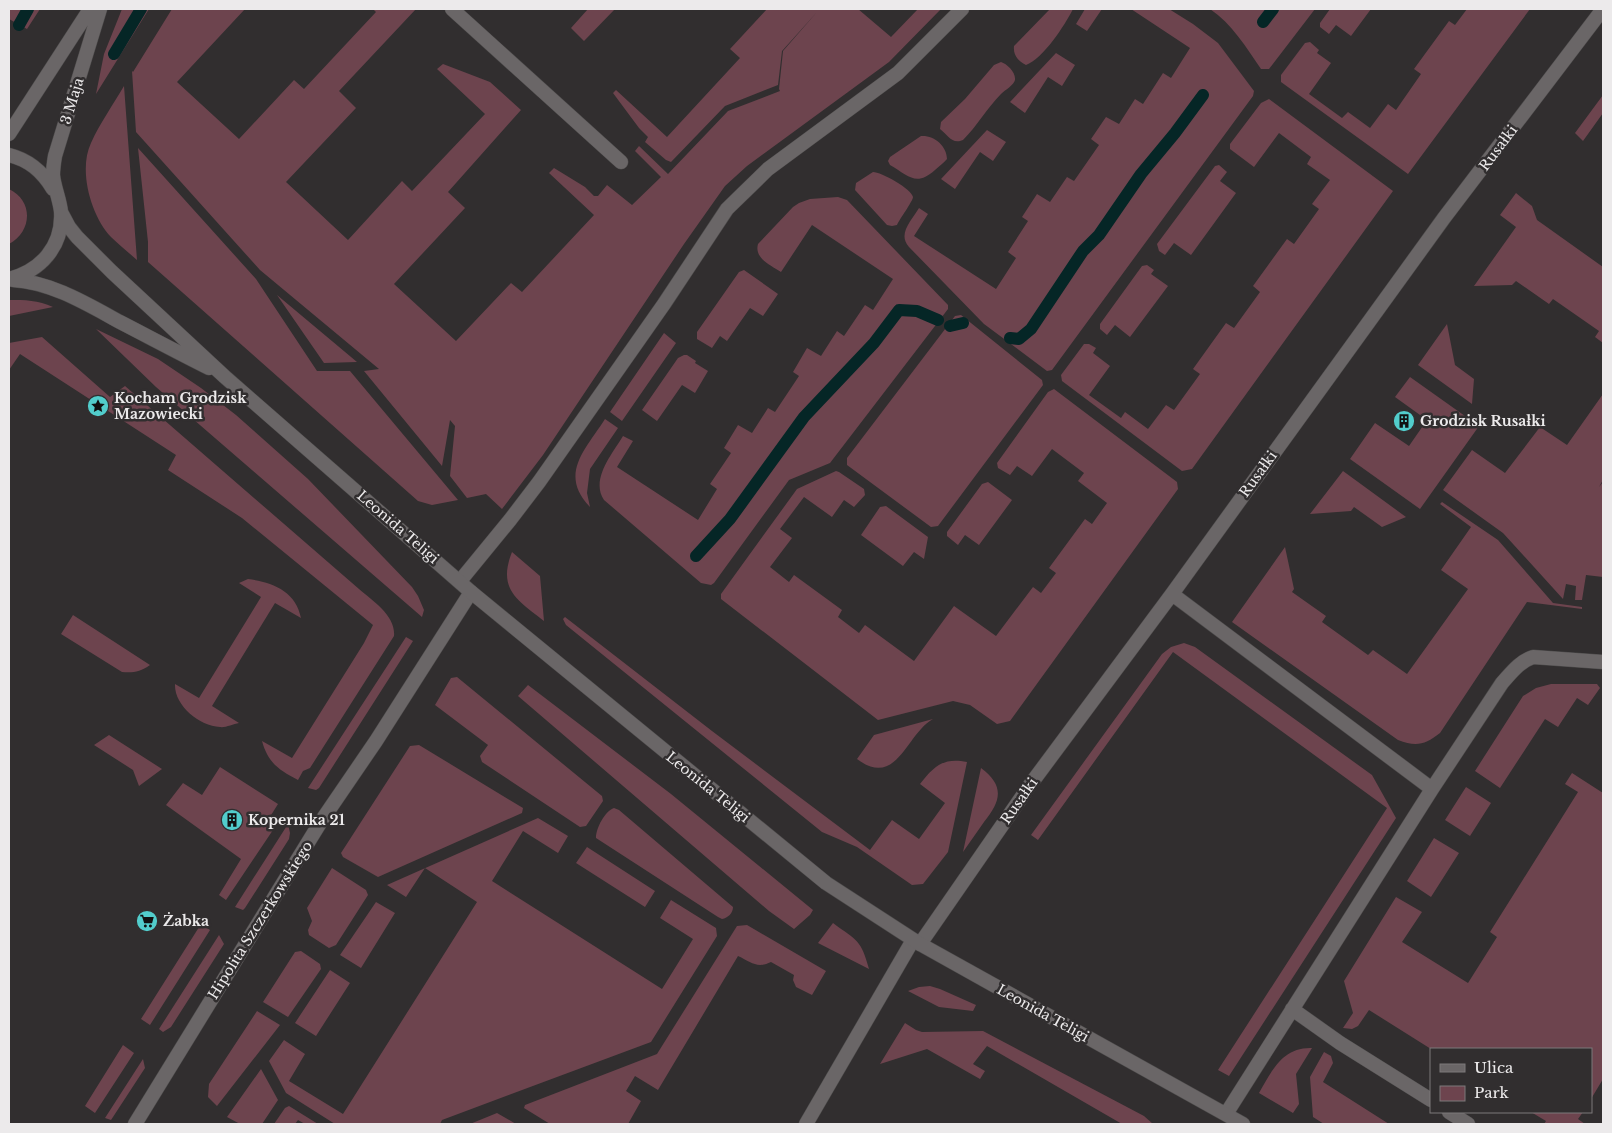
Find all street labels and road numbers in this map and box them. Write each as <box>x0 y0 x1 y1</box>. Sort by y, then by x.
street label: 3 Maja <box>56 75 88 126</box>
street label: Rusałki <box>1475 121 1521 174</box>
street label: Rusałki <box>1235 447 1281 501</box>
street label: Leonida Teligi <box>353 487 443 568</box>
street label: Leonida Teligi <box>662 748 754 826</box>
street label: Rusałki <box>997 774 1042 828</box>
street label: Hipolita Szczerkowskiego <box>204 837 316 1003</box>
street label: Leonida Teligi <box>994 980 1092 1046</box>

